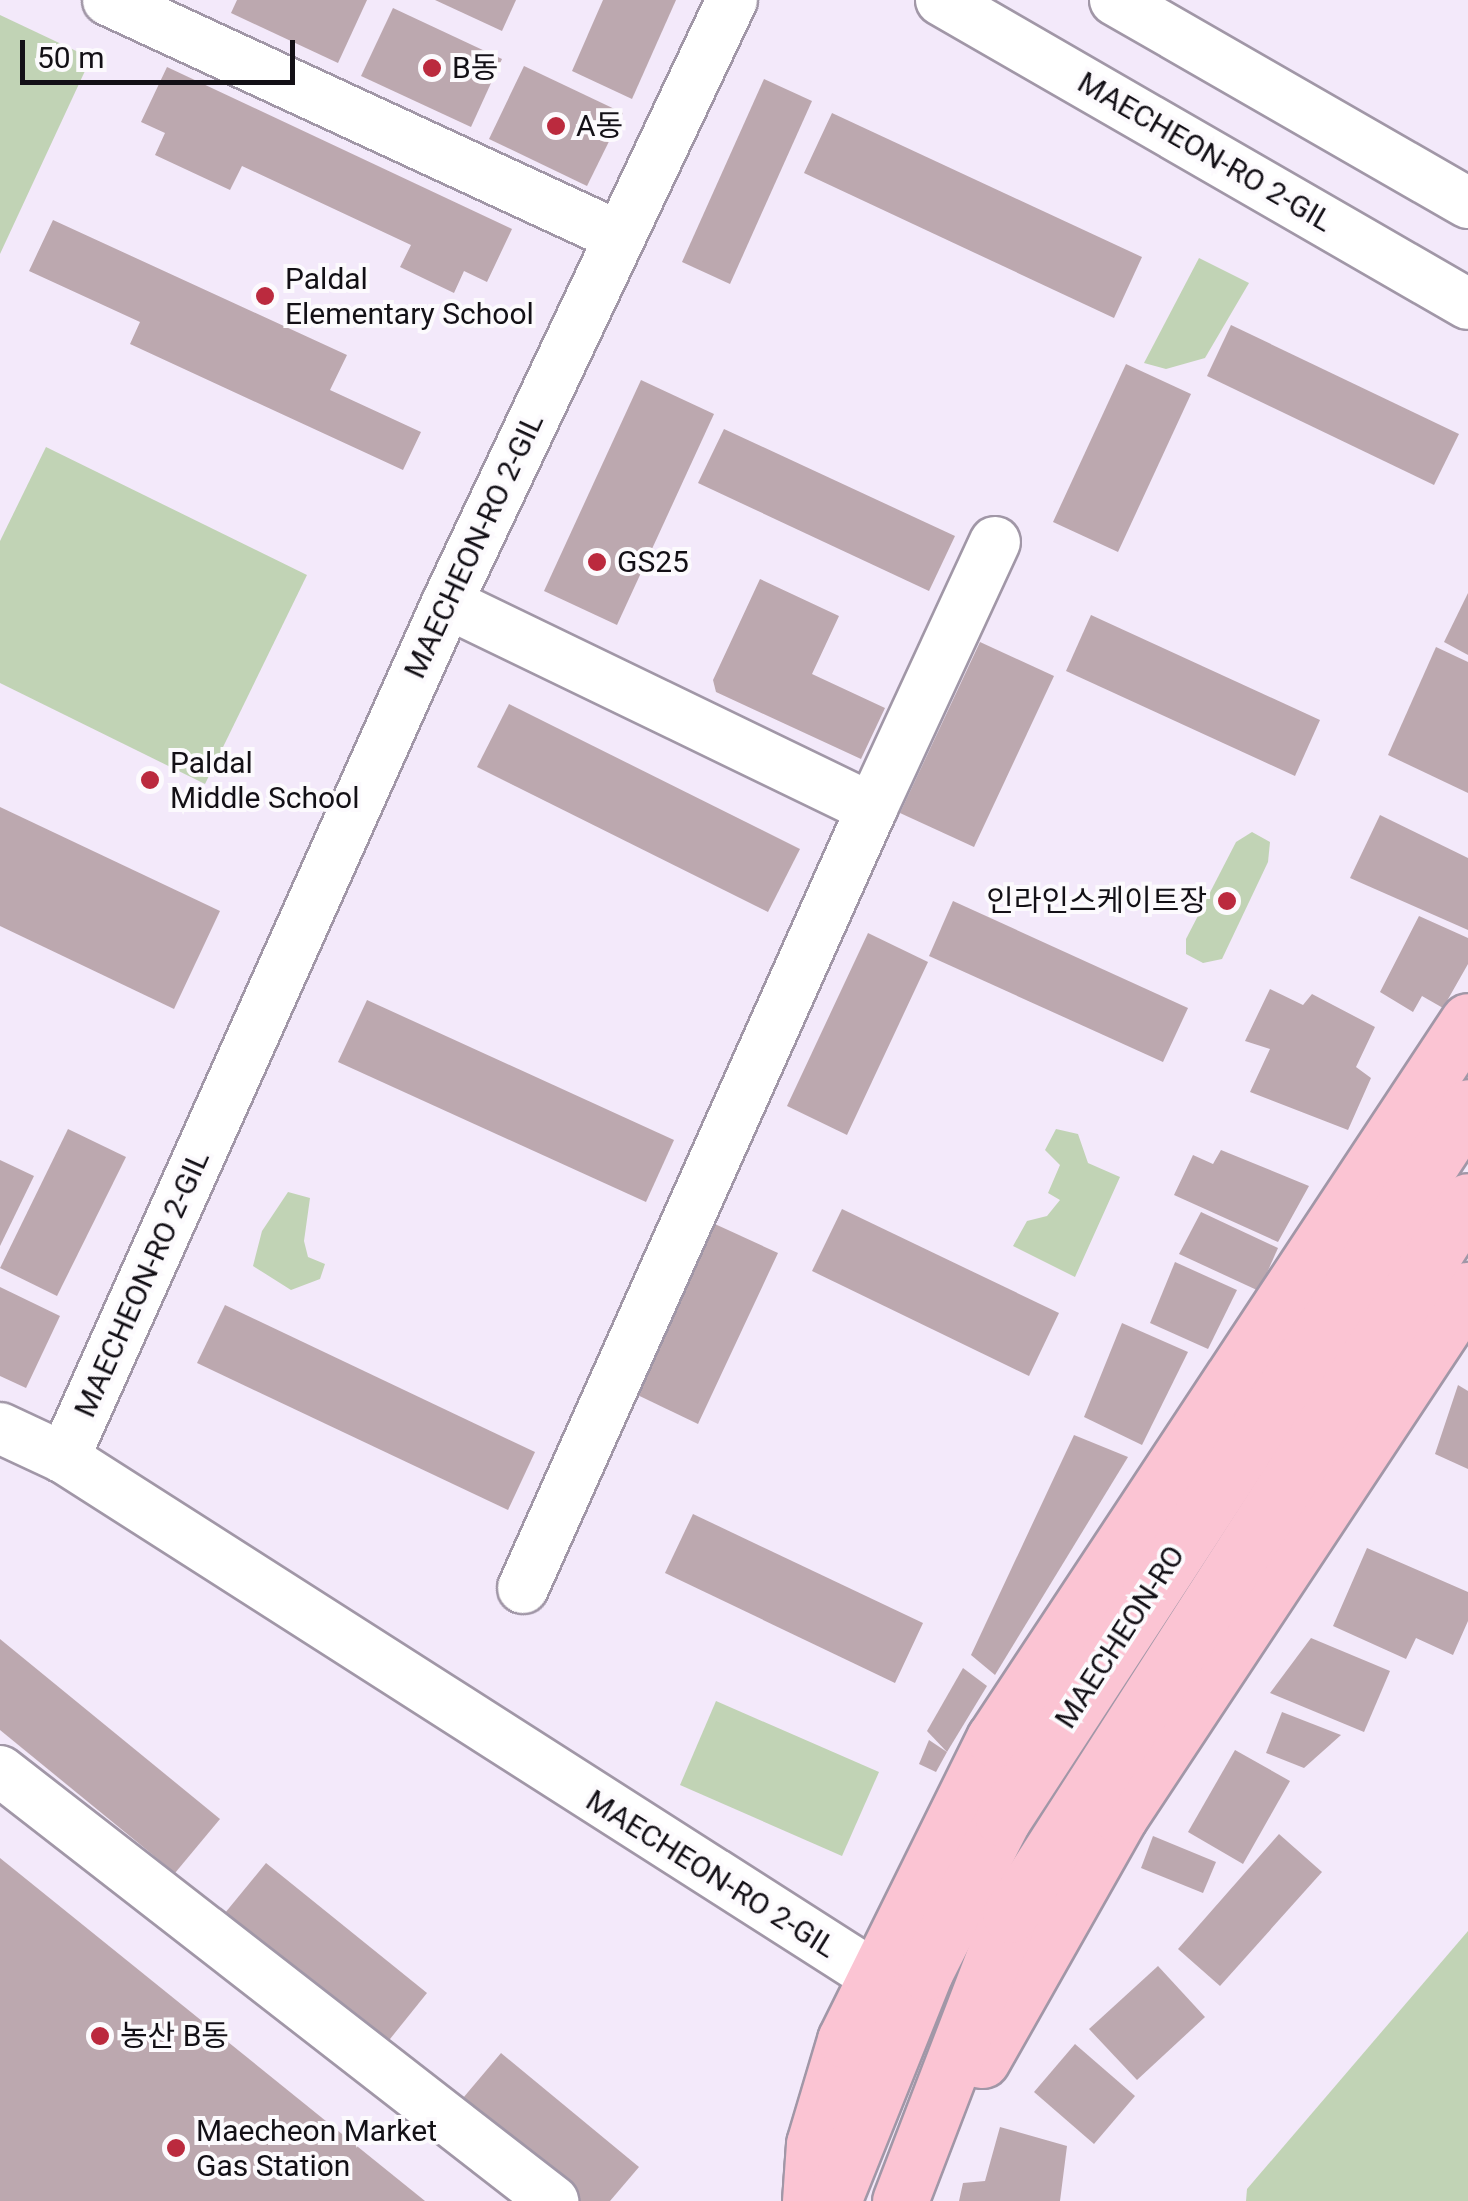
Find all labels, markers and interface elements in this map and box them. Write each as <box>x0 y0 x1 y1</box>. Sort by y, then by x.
scale bar <box>25 20 300 82</box>
text: 50 m <box>37 40 104 75</box>
place label: B동 <box>452 50 498 86</box>
marker: B동 <box>421 57 443 79</box>
street label: MAECHEON-RO 2-GIL <box>1071 64 1339 240</box>
place label: A동 <box>576 108 623 144</box>
marker: A동 <box>545 115 567 137</box>
place label: Paldal Elementary School <box>285 261 534 332</box>
marker: Paldal Elementary School <box>254 285 276 307</box>
street label: MAECHEON-RO 2-GIL <box>397 408 551 684</box>
place label: GS25 <box>617 544 689 580</box>
marker: GS25 <box>586 551 608 573</box>
place label: Paldal Middle School <box>170 745 360 816</box>
marker: Paldal Middle School <box>139 769 161 791</box>
place label: 인라인스케이트장 <box>986 883 1207 919</box>
marker: 인라인스케이트장 <box>1216 890 1238 912</box>
street label: MAECHEON-RO 2-GIL <box>67 1145 217 1423</box>
street label: MAECHEON-RO <box>1048 1539 1192 1735</box>
street label: MAECHEON-RO 2-GIL <box>579 1782 843 1966</box>
place label: 농산 B동 <box>120 2018 229 2054</box>
marker: 농산 B동 <box>89 2025 111 2047</box>
place label: Maecheon Market Gas Station <box>196 2113 437 2184</box>
marker: Maecheon Market Gas Station <box>165 2137 187 2159</box>

